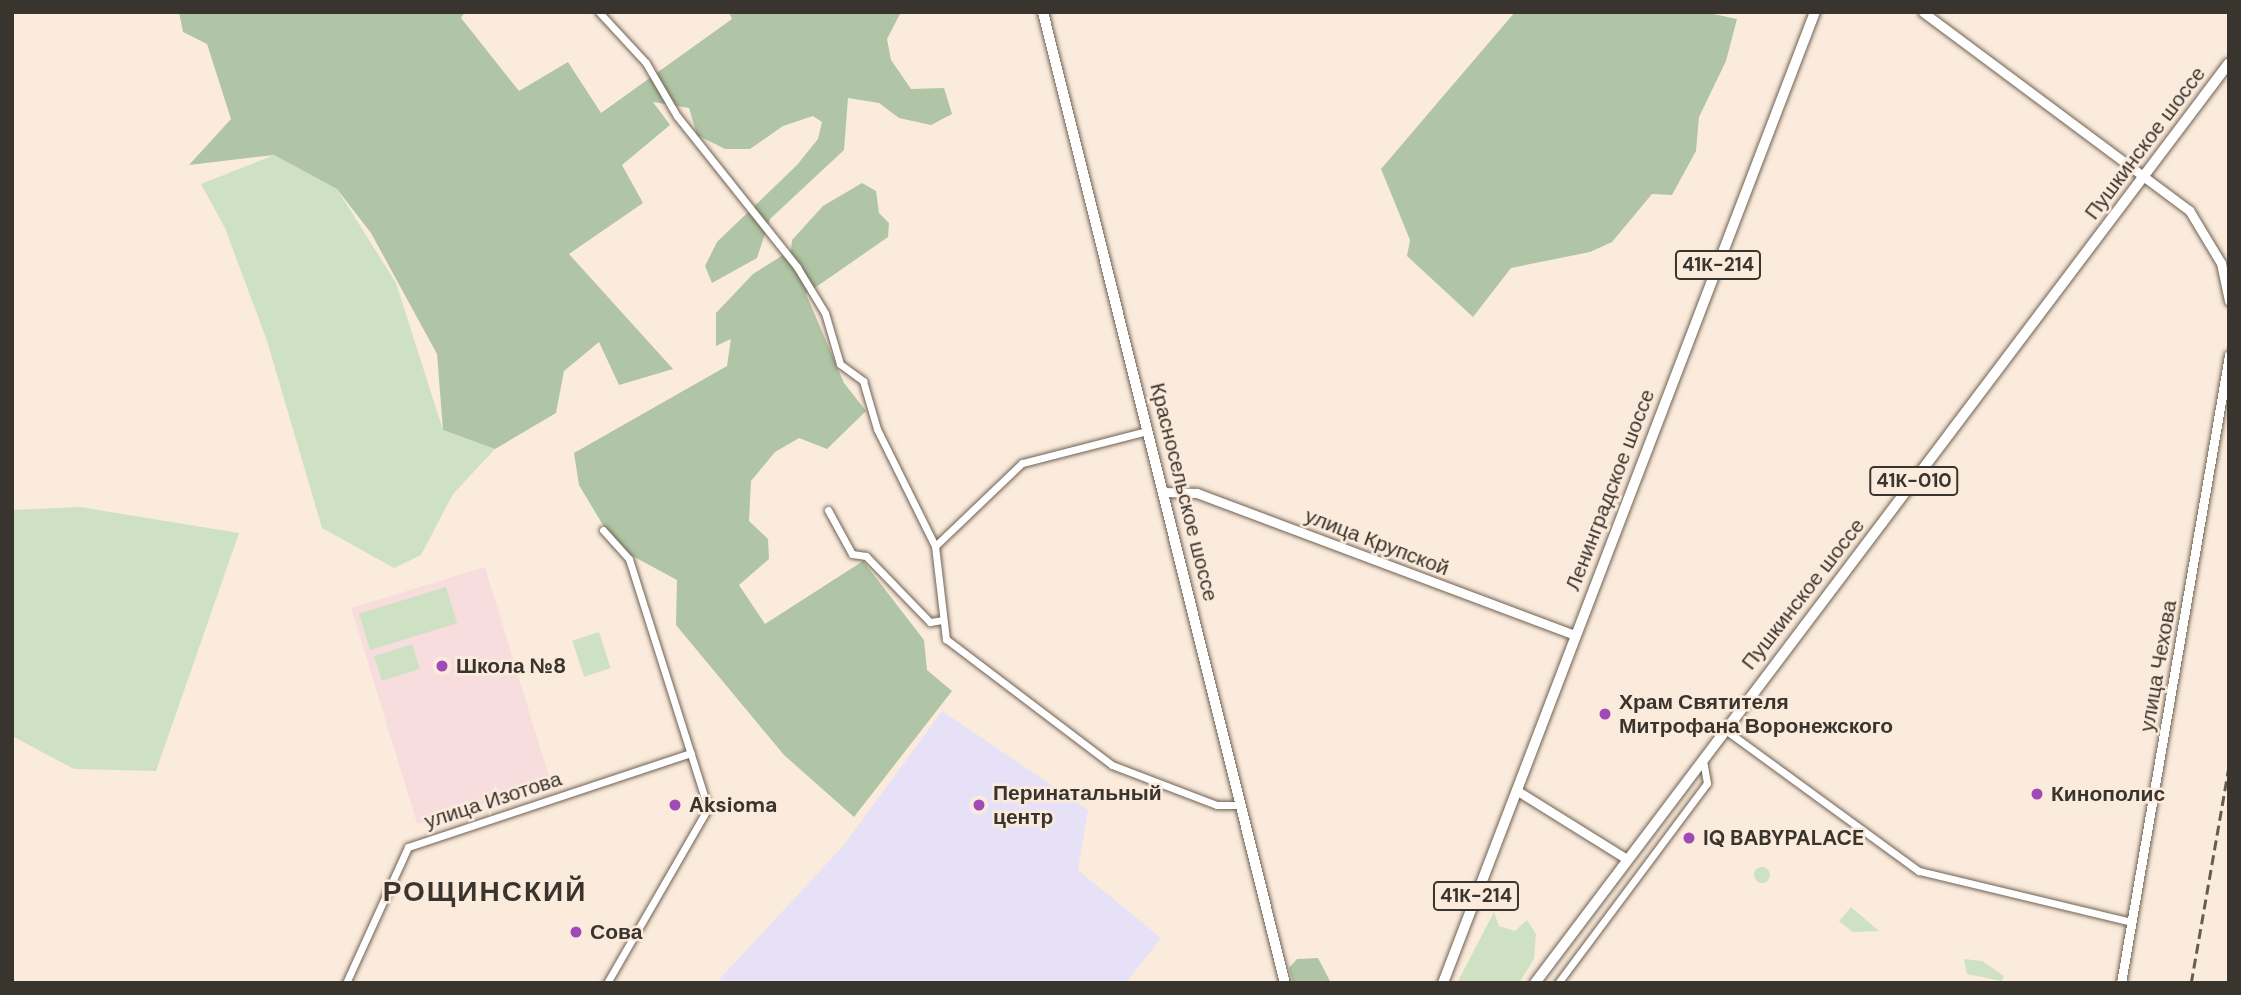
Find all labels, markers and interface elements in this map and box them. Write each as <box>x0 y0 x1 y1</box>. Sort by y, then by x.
street label: Пушкинское шоссе <box>2079 62 2211 224</box>
road number: 41К-214 <box>1674 249 1762 280</box>
street label: Красносельское шоссе <box>1145 380 1223 604</box>
street label: Ленинградское шоссе <box>1560 386 1660 594</box>
road number: 41К-010 <box>1868 466 1960 496</box>
street label: улица Крупской <box>1301 503 1453 581</box>
street label: Пушкинское шоссе <box>1736 513 1870 675</box>
street label: улица Чехова <box>2134 598 2182 734</box>
place label: Школа №8 <box>456 653 566 679</box>
marker: Школа №8 <box>434 658 450 674</box>
place label: Храм Святителя Митрофана Воронежского <box>1619 689 1893 739</box>
marker: Храм Святителя Митрофана Воронежского <box>1597 706 1613 722</box>
street label: улица Изотова <box>421 766 565 834</box>
place label: Перинатальный центр <box>993 780 1162 830</box>
place label: Кинополис <box>2051 781 2165 807</box>
marker: Кинополис <box>2029 786 2045 802</box>
place label: Aksioma <box>689 792 777 818</box>
marker: Aksioma <box>667 797 683 813</box>
marker: Перинатальный центр <box>971 797 987 813</box>
place label: IQ BABYPALACE <box>1703 825 1864 851</box>
marker: IQ BABYPALACE <box>1681 830 1697 846</box>
district label: РОЩИНСКИЙ <box>384 875 586 909</box>
road number: 41К-214 <box>1432 880 1520 912</box>
place label: Сова <box>590 919 642 945</box>
marker: Сова <box>568 924 584 940</box>

